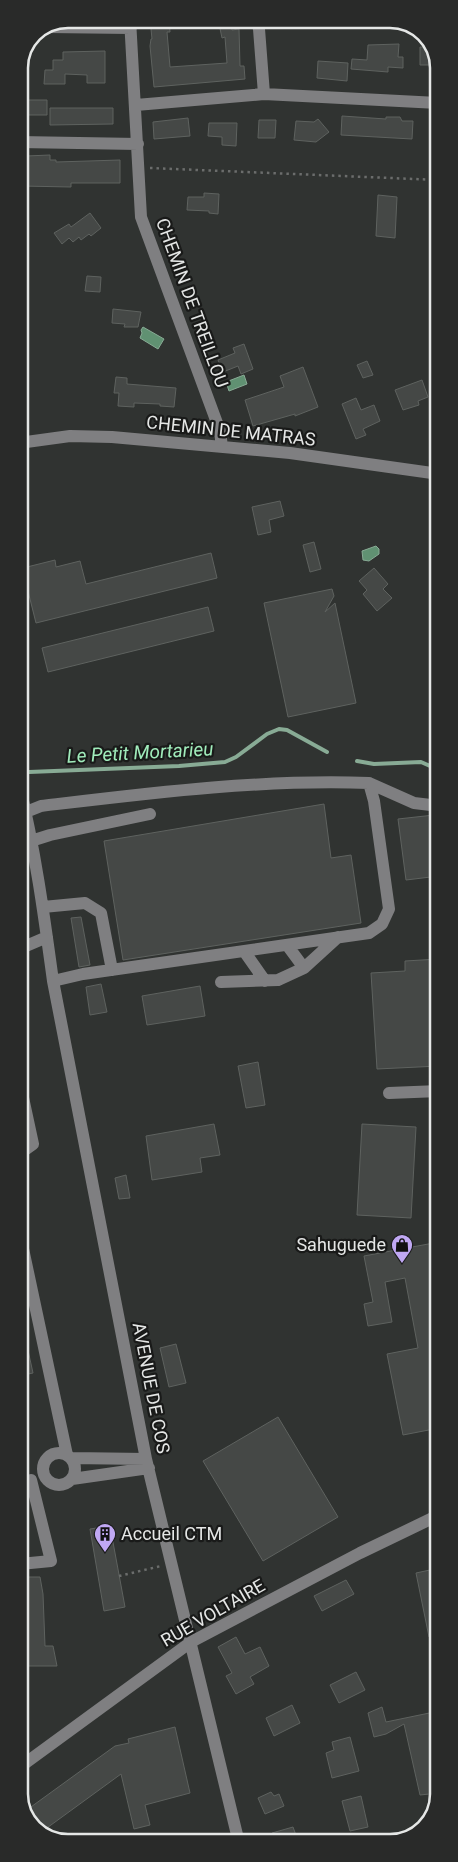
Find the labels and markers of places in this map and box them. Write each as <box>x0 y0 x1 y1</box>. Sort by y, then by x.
shop icon: Sahuguede <box>390 1233 414 1264</box>
place label: Sahuguede <box>296 1234 386 1255</box>
building icon: Accueil CTM <box>93 1522 117 1553</box>
place label: Accueil CTM <box>121 1523 222 1544</box>

